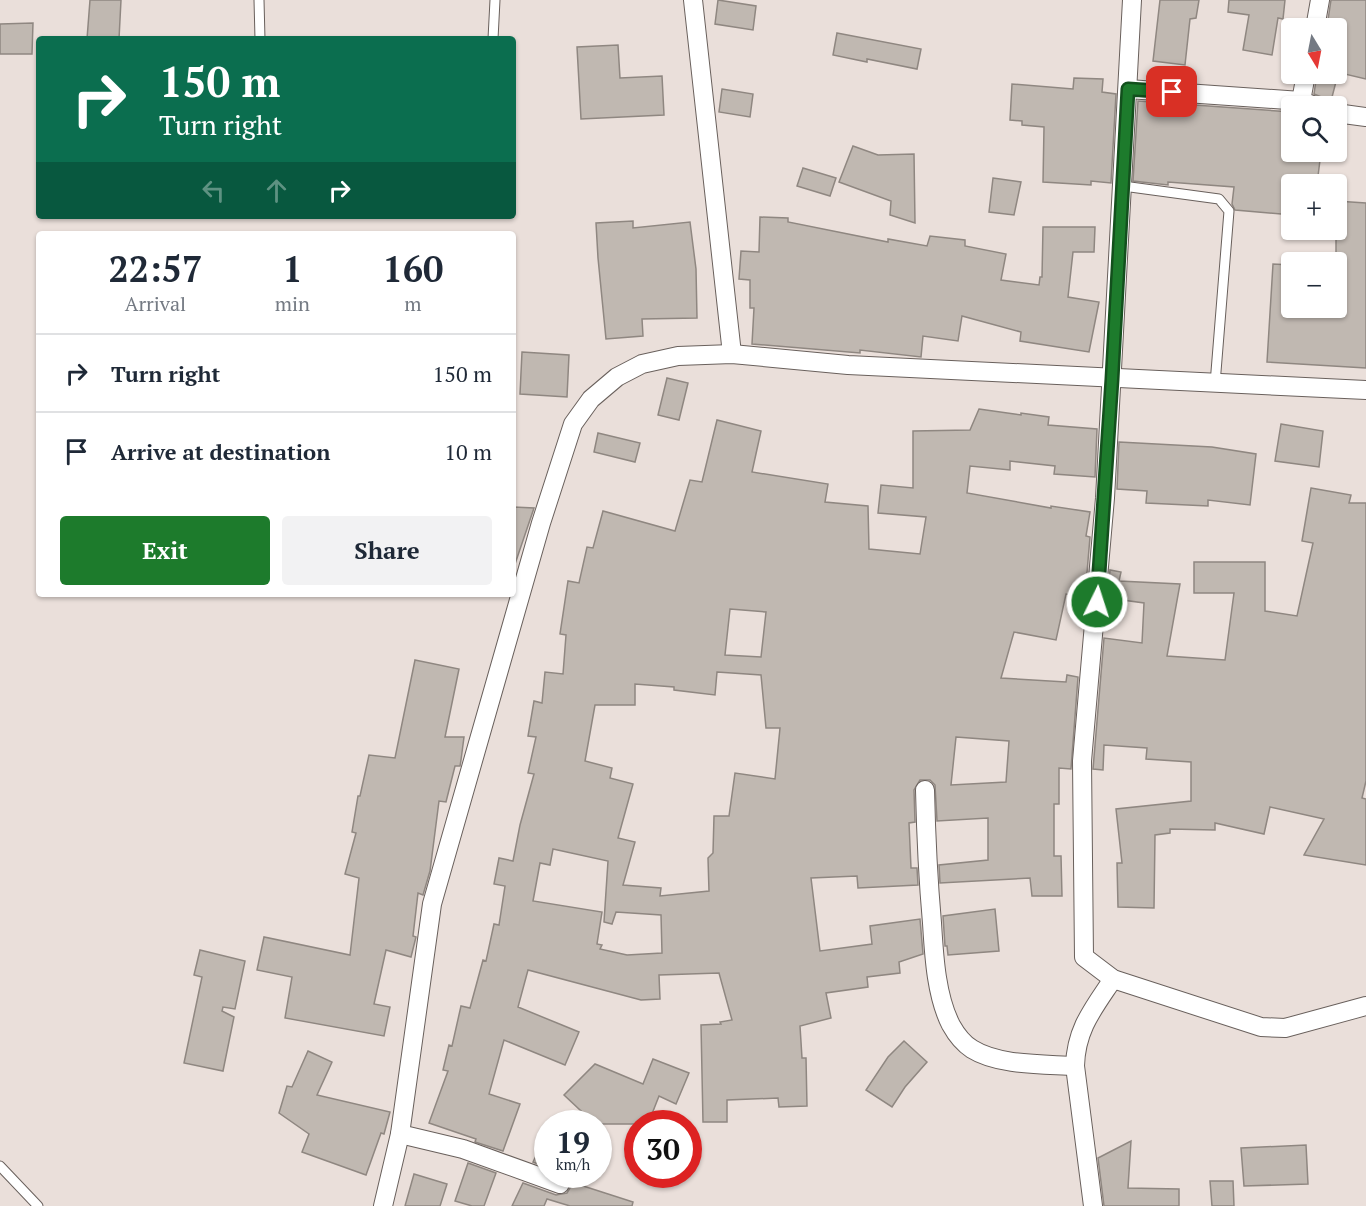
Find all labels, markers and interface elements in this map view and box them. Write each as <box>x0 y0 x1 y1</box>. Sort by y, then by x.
north arrow <box>1281 18 1347 84</box>
map controls <box>1281 18 1347 318</box>
text: 150 m <box>159 53 280 109</box>
icon: right <box>60 60 138 138</box>
pin <box>1146 66 1197 117</box>
icon: arrive <box>1155 75 1188 108</box>
button: search <box>1281 96 1347 162</box>
text: Turn right <box>159 107 282 143</box>
icon: left <box>197 174 230 207</box>
icon: ahead <box>260 174 293 207</box>
icon: right <box>323 174 356 207</box>
button: + <box>1281 174 1347 240</box>
text: 22:57 <box>109 245 202 292</box>
text: 1 <box>282 245 303 292</box>
text: 160 <box>382 245 443 292</box>
button: − <box>1281 252 1347 318</box>
text: Arrival <box>125 290 186 317</box>
text: min <box>275 290 310 317</box>
text: m <box>404 290 422 317</box>
icon: right <box>60 357 93 390</box>
text: Turn right <box>111 359 220 388</box>
text: 150 m <box>432 359 492 388</box>
icon: arrive <box>60 435 93 468</box>
text: Arrive at destination <box>111 437 330 466</box>
text: 10 m <box>444 437 492 466</box>
button: Exit <box>60 516 270 585</box>
button: Share <box>282 516 492 585</box>
position arrow <box>1065 570 1129 634</box>
speed limit sign: 30 <box>624 1110 702 1188</box>
text: 19 <box>556 1122 590 1162</box>
text: km/h <box>556 1154 590 1174</box>

